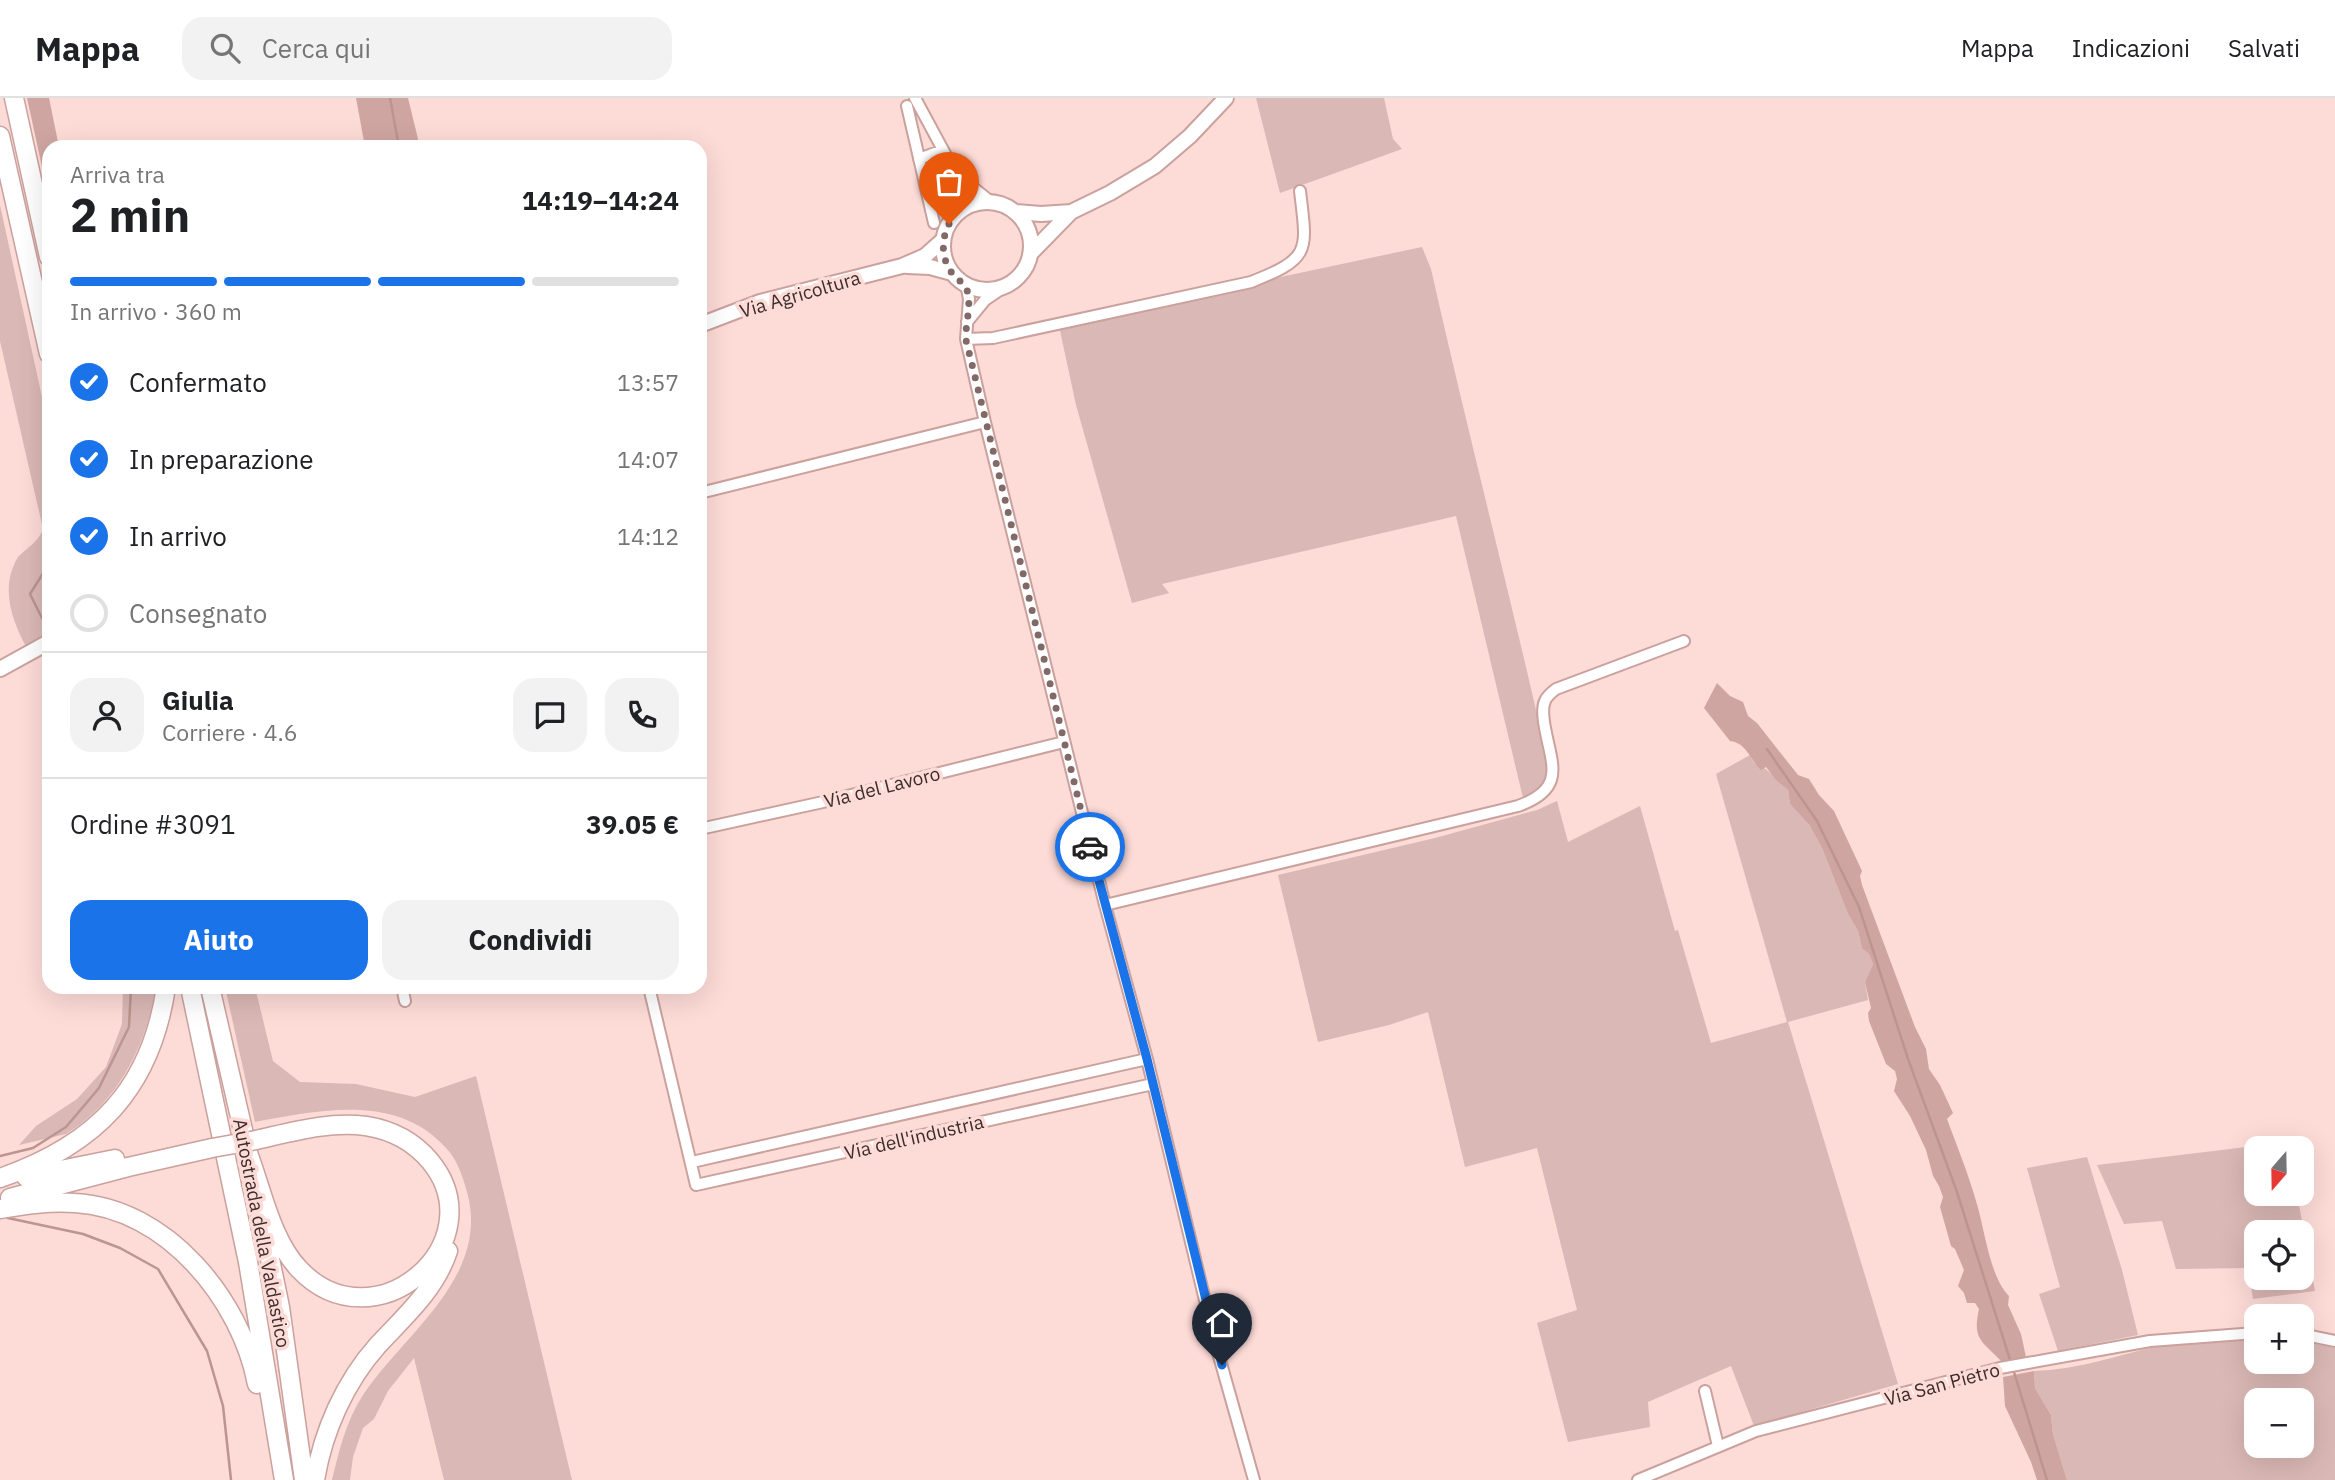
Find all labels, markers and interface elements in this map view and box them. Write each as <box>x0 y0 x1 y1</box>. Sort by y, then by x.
search box <box>182 17 672 80</box>
text: Mappa <box>35 27 140 70</box>
icon: search <box>206 29 244 67</box>
text: Cerca qui <box>262 31 371 65</box>
text: Mappa <box>1961 32 2034 64</box>
text: Indicazioni <box>2072 32 2190 64</box>
text: Salvati <box>2228 32 2300 64</box>
pin <box>919 152 979 224</box>
text: Arriva tra <box>70 159 165 189</box>
icon: bag <box>930 163 968 201</box>
text: 14:19–14:24 <box>522 183 679 217</box>
text: 2 min <box>70 185 190 245</box>
street label: Via Agricoltura <box>737 265 863 323</box>
text: In arrivo · 360 m <box>70 296 242 326</box>
icon: check <box>70 363 108 401</box>
text: Confermato <box>129 365 267 399</box>
text: 13:57 <box>617 367 679 397</box>
icon: check <box>70 440 108 478</box>
text: In preparazione <box>129 442 314 476</box>
text: 14:07 <box>617 444 679 474</box>
icon: check <box>70 517 108 555</box>
text: In arrivo <box>129 519 227 553</box>
text: 14:12 <box>617 521 679 551</box>
text: Consegnato <box>129 596 267 630</box>
button: person <box>70 678 144 752</box>
button: chat <box>513 678 587 752</box>
button: phone <box>605 678 679 752</box>
text: Giulia <box>162 683 234 717</box>
text: Corriere · 4.6 <box>162 717 298 747</box>
street label: Via del Lavoro <box>821 761 943 813</box>
text: Ordine #3091 <box>70 807 236 841</box>
text: 39.05 € <box>586 807 679 841</box>
courier <box>1055 812 1125 882</box>
icon: car <box>1071 828 1109 866</box>
button: Aiuto <box>70 900 368 980</box>
button: Condividi <box>382 900 679 980</box>
street label: Via dell'industria <box>842 1109 986 1165</box>
street label: Autostrada della Valdastico <box>228 1116 296 1350</box>
north arrow <box>2244 1136 2314 1206</box>
map controls <box>2244 1136 2314 1458</box>
button: locate <box>2244 1220 2314 1290</box>
pin <box>1192 1293 1252 1365</box>
icon: home <box>1203 1304 1241 1342</box>
button: + <box>2244 1304 2314 1374</box>
street label: Via San Pietro <box>1882 1357 2002 1411</box>
button: − <box>2244 1388 2314 1458</box>

